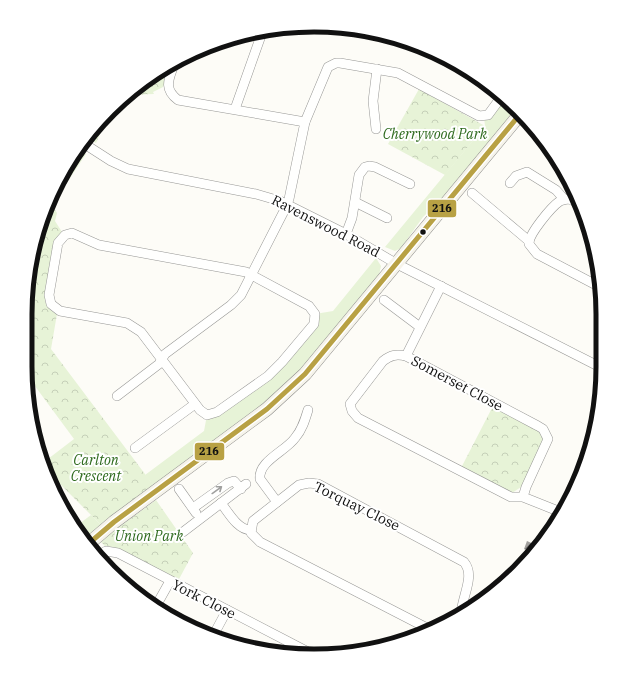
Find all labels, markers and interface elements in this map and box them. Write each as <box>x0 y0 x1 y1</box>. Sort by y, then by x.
park label: Cherrywood Park <box>383 125 488 143</box>
street label: Ravenswood Road <box>269 191 384 261</box>
line badge: 216 <box>427 199 457 218</box>
text: 216 <box>432 201 452 215</box>
unlabelled marker <box>418 227 428 237</box>
street label: Somerset Close <box>408 351 506 415</box>
line badge: 216 <box>194 442 225 461</box>
text: 216 <box>199 444 219 458</box>
park label: Carlton Crescent <box>71 451 122 485</box>
street label: Torquay Close <box>311 477 403 535</box>
one-way arrow <box>211 486 222 494</box>
park label: Union Park <box>115 527 184 545</box>
street label: York Close <box>169 575 239 623</box>

